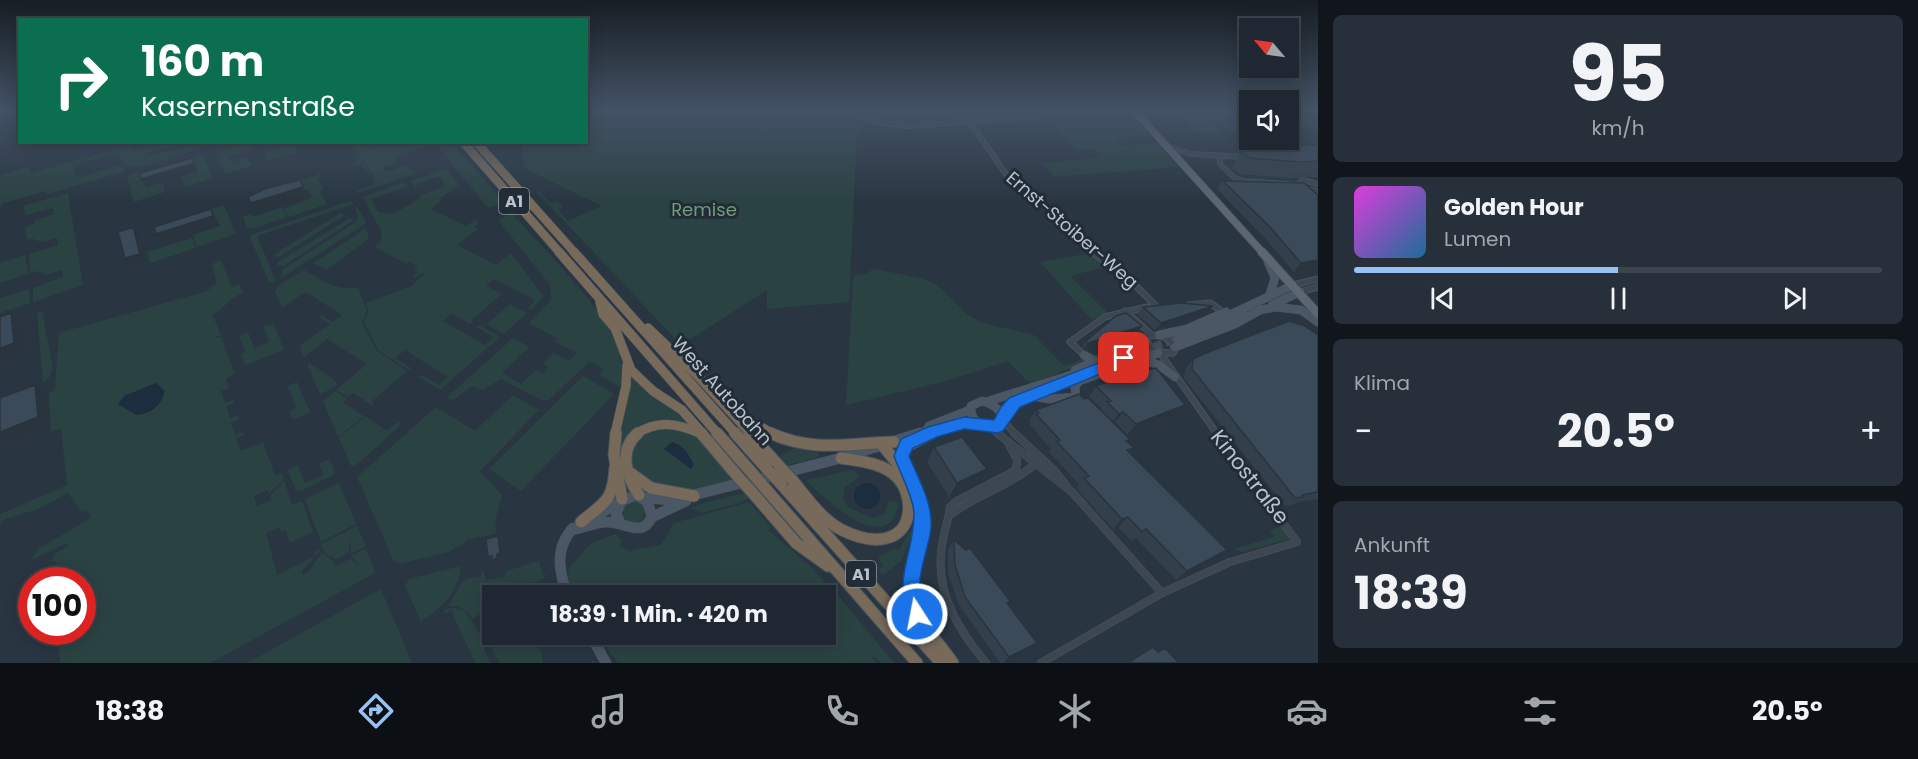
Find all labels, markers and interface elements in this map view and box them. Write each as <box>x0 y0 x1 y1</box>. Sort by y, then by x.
north arrow <box>1239 18 1299 78</box>
map controls <box>1239 18 1299 150</box>
text: 95 <box>1569 19 1667 128</box>
text: 160 m <box>141 32 264 91</box>
icon: right <box>42 42 120 120</box>
text: Kasernenstraße <box>141 88 355 125</box>
button: sound <box>1239 90 1299 150</box>
text: km/h <box>1591 114 1645 142</box>
street label: Ernst-Stoiber-Weg <box>1001 165 1144 294</box>
road number: A1 <box>499 188 529 214</box>
text: Golden Hour <box>1444 192 1584 223</box>
park label: Remise <box>671 197 737 222</box>
text: Lumen <box>1444 225 1511 253</box>
icon: previous <box>1426 282 1459 315</box>
icon: pause <box>1602 282 1635 315</box>
icon: next <box>1778 282 1811 315</box>
street label: West Autobahn <box>667 331 778 451</box>
pin <box>1098 332 1149 383</box>
icon: arrive <box>1107 341 1140 374</box>
text: Klima <box>1354 369 1410 397</box>
text: 20.5° <box>1557 400 1675 463</box>
text: − <box>1354 408 1372 455</box>
text: + <box>1859 408 1882 455</box>
street label: Kinostraße <box>1204 423 1296 530</box>
text: Ankunft <box>1354 531 1430 559</box>
road number: A1 <box>846 561 876 587</box>
text: 18:39 <box>1354 562 1468 625</box>
speed limit sign: 100 <box>18 567 96 645</box>
position arrow <box>885 582 949 646</box>
text: 18:39 · 1 Min. · 420 m <box>550 599 768 630</box>
icon: directions <box>355 690 397 732</box>
icon: music <box>588 690 630 732</box>
icon: phone <box>821 690 863 732</box>
icon: climate <box>1054 690 1096 732</box>
icon: car <box>1286 690 1328 732</box>
icon: filters <box>1519 690 1561 732</box>
text: 18:38 <box>95 692 165 729</box>
text: 20.5° <box>1752 692 1823 729</box>

